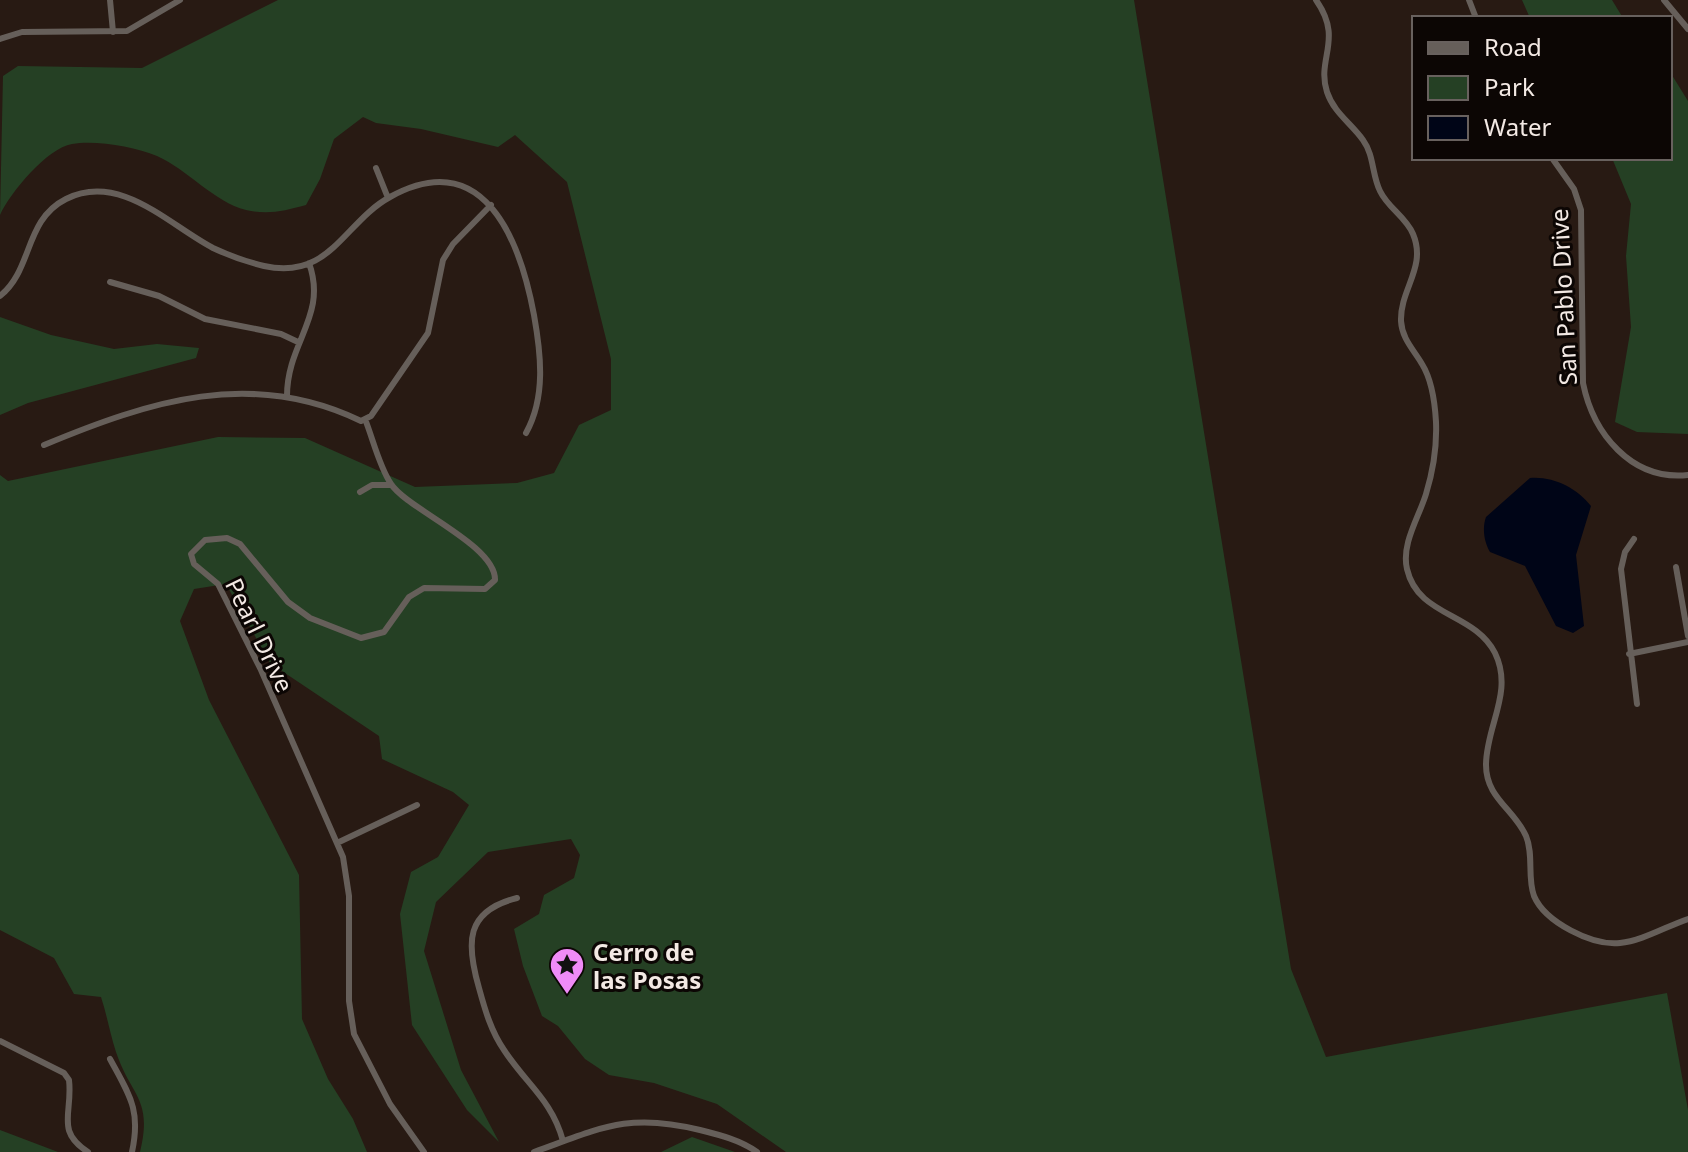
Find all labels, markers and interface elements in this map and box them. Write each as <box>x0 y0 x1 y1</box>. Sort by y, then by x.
legend <box>1412 16 1672 160</box>
text: Road <box>1484 30 1542 63</box>
text: Park <box>1484 70 1535 103</box>
text: Water <box>1484 110 1552 143</box>
street label: San Pablo Drive <box>1542 208 1584 386</box>
street label: Pearl Drive <box>218 572 302 698</box>
place label: Cerro de las Posas <box>593 935 701 996</box>
place icon: Cerro de las Posas <box>548 946 586 996</box>

